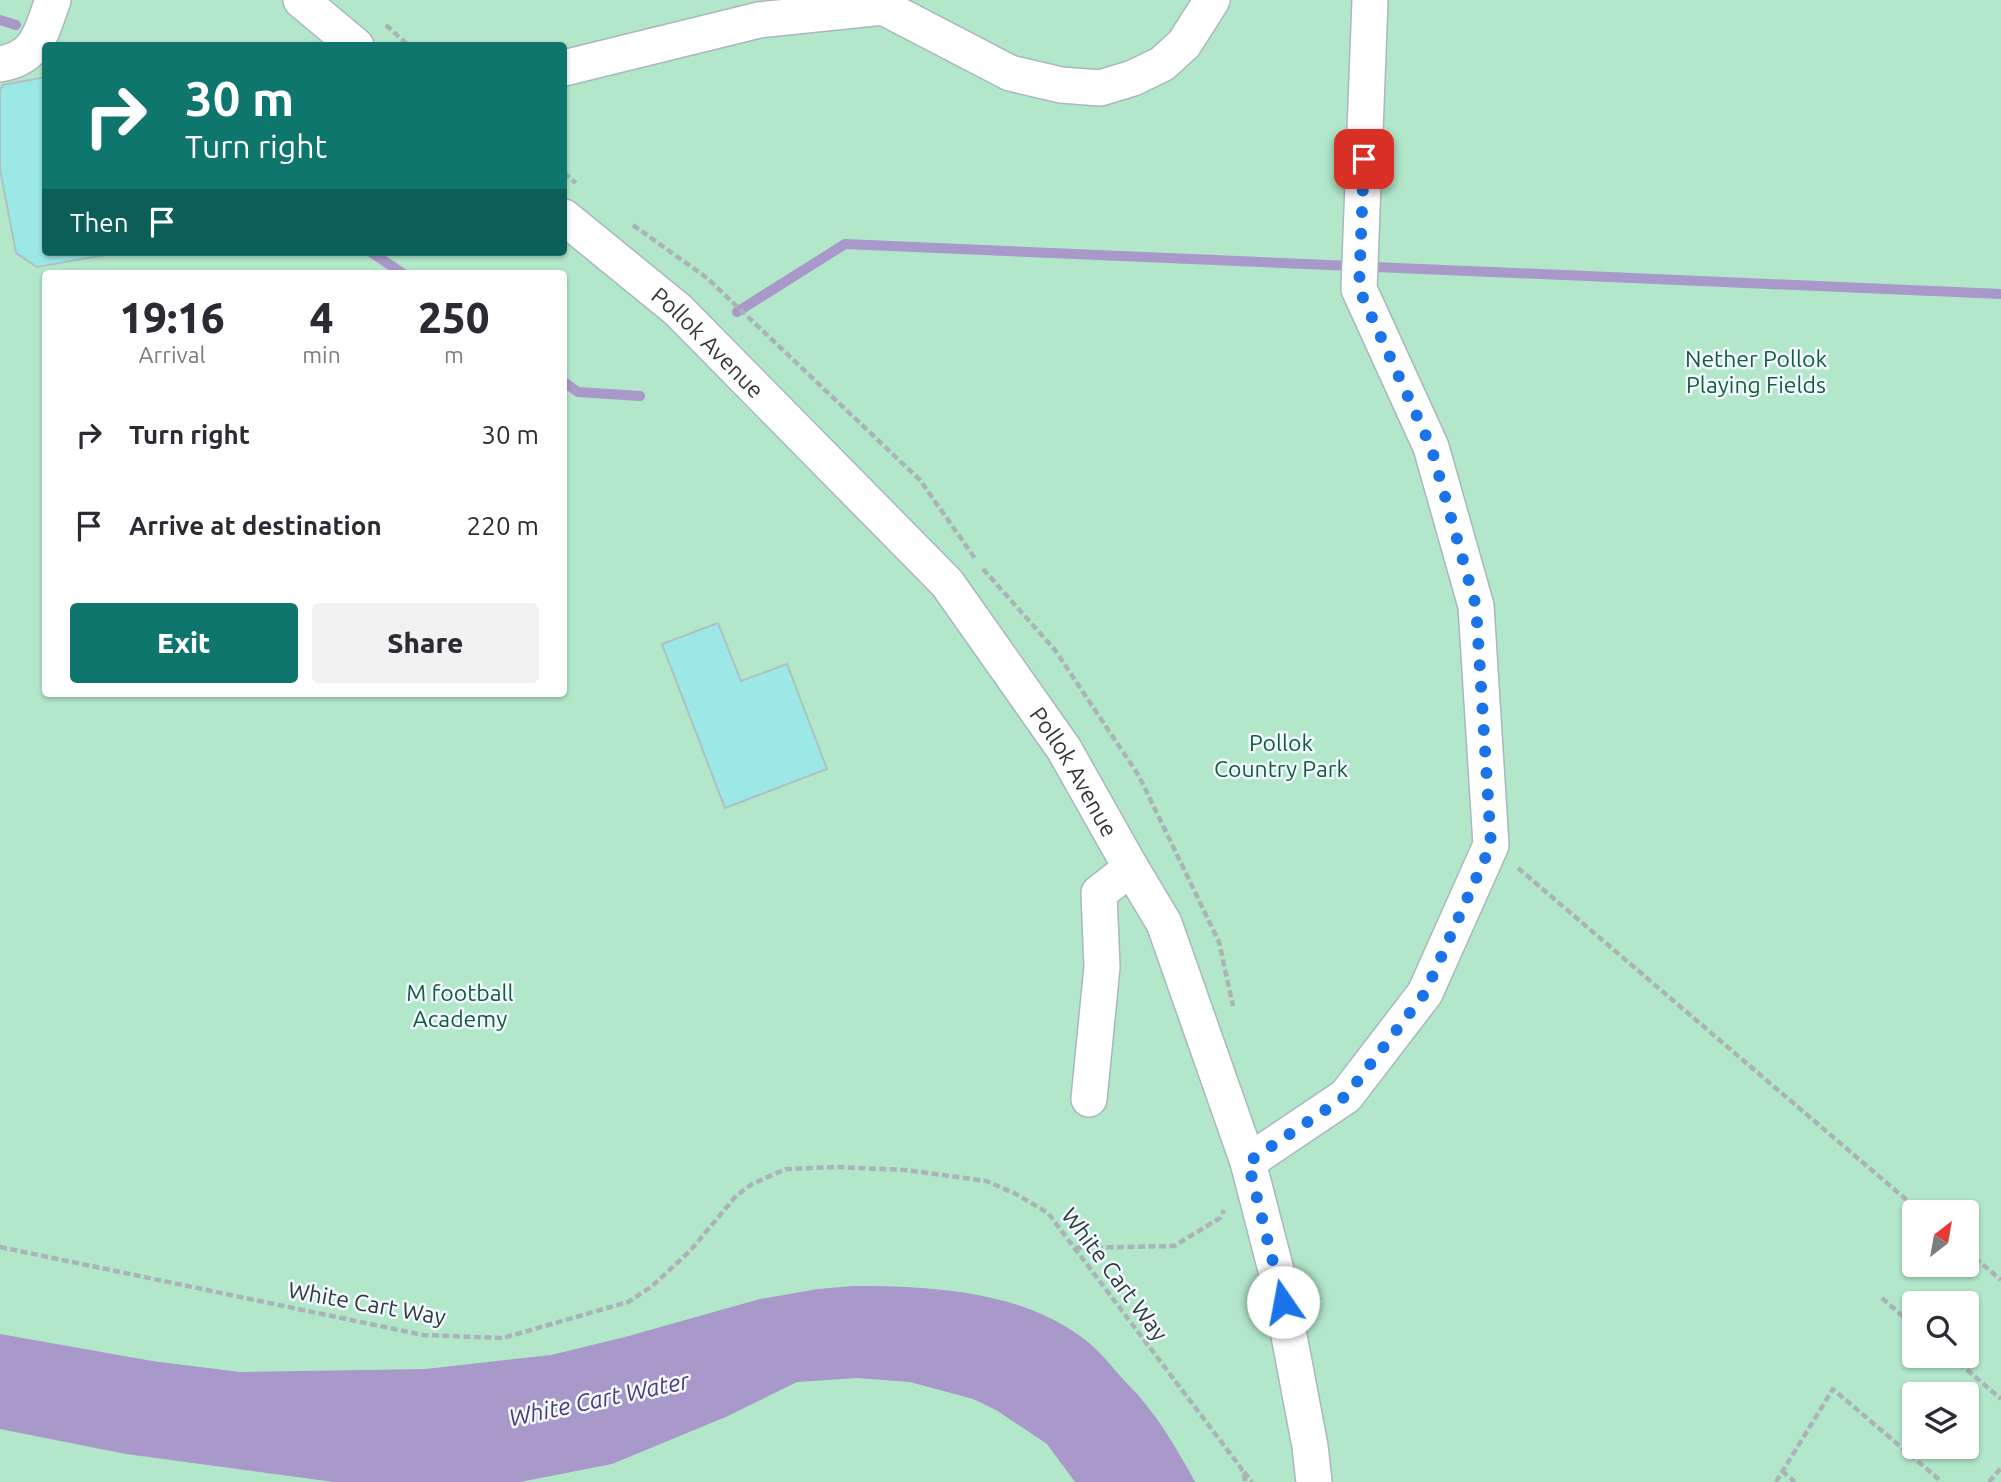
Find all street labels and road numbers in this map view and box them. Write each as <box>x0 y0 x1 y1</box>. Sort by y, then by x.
street label: Pollok Avenue <box>647 282 769 402</box>
street label: Pollok Avenue <box>1026 702 1123 841</box>
street label: White Cart Way <box>1057 1203 1173 1345</box>
street label: White Cart Way <box>286 1277 448 1329</box>

